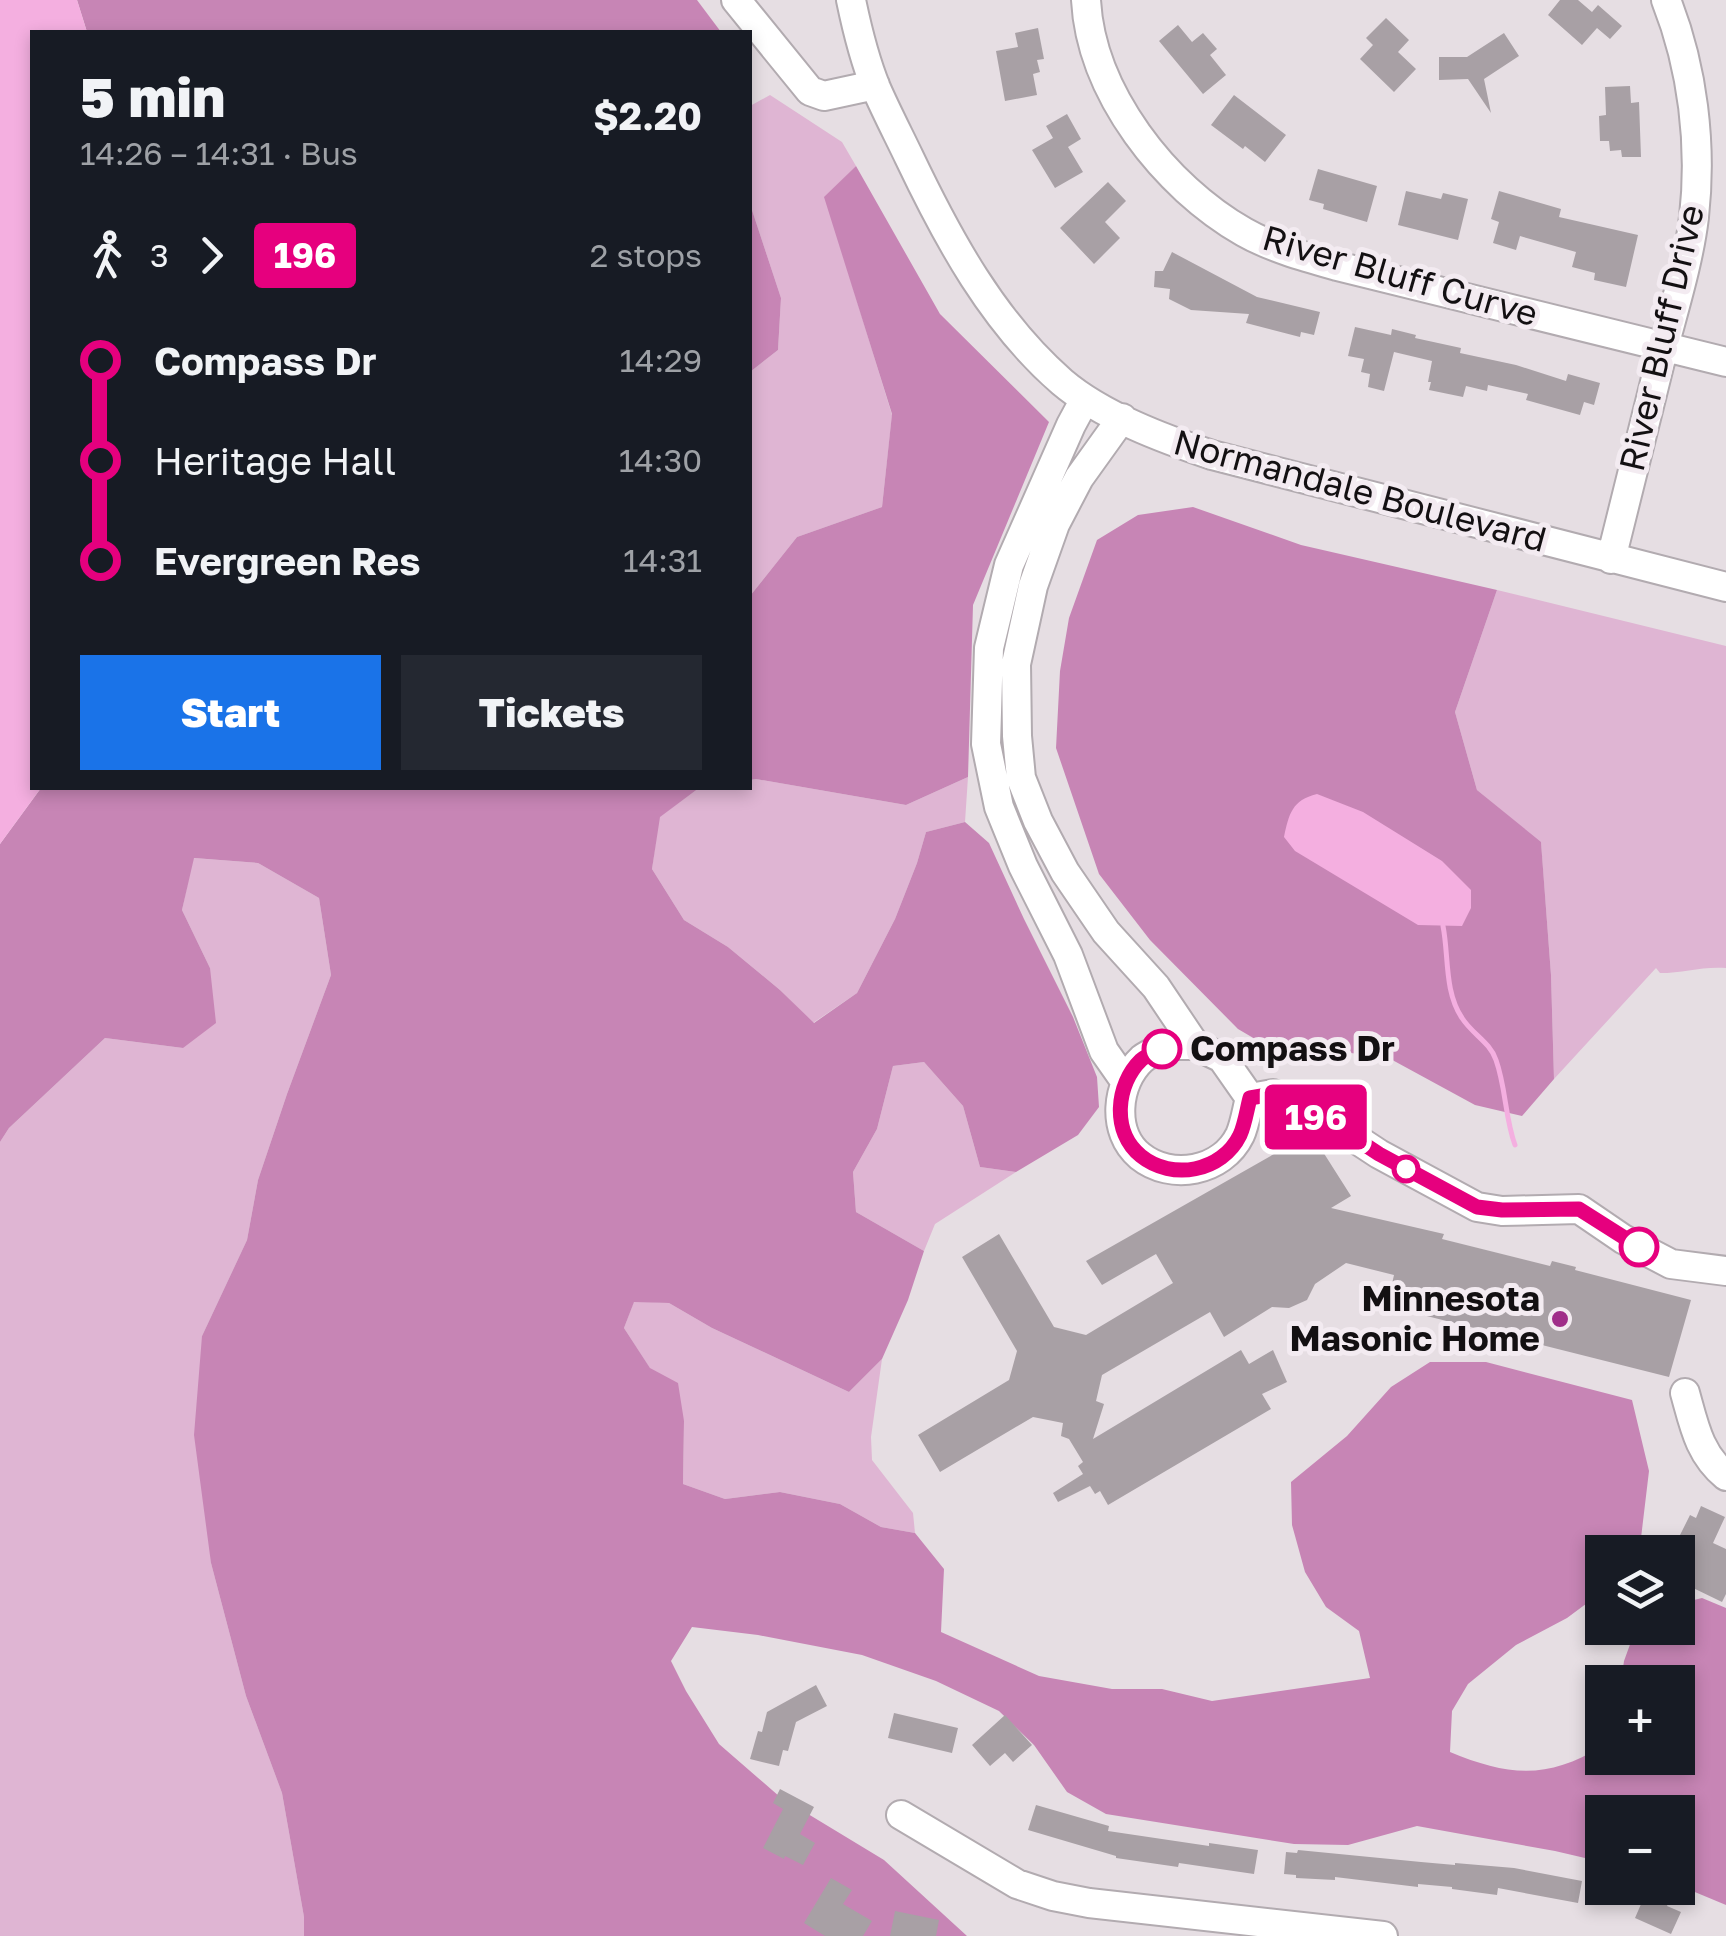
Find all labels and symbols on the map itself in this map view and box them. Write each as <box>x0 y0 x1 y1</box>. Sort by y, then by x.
street label: River Bluff Drive <box>1610 201 1712 475</box>
street label: River Bluff Curve <box>1258 216 1543 334</box>
street label: Normandale Boulevard <box>1169 420 1551 560</box>
place label: Compass Dr <box>1190 1027 1395 1069</box>
marker: Compass Dr <box>1143 1030 1181 1068</box>
line badge: 196 <box>1258 1084 1374 1150</box>
unlabelled marker <box>1393 1156 1419 1182</box>
unlabelled marker <box>1620 1228 1658 1266</box>
place label: Minnesota Masonic Home <box>1289 1277 1540 1359</box>
marker: Minnesota Masonic Home <box>1549 1308 1571 1330</box>

